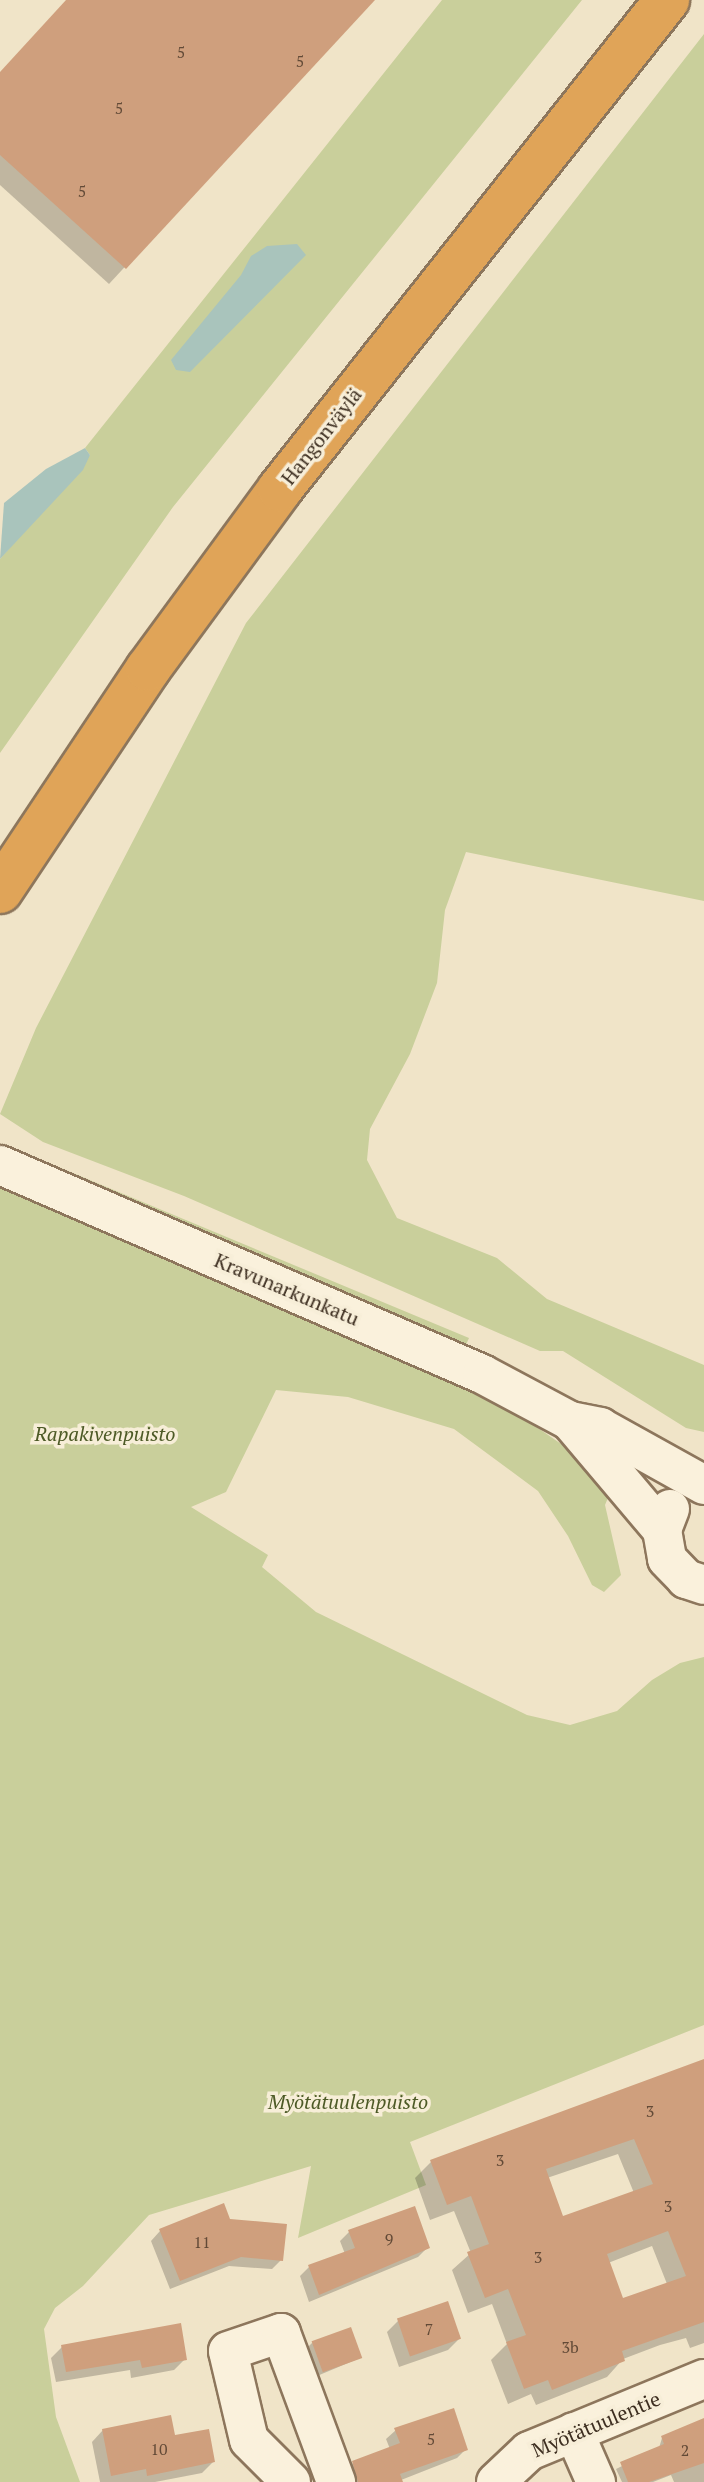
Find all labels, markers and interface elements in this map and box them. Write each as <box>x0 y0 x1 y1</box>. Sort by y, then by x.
house number: 5 <box>177 42 185 62</box>
house number: 5 <box>296 51 304 71</box>
house number: 5 <box>115 98 123 118</box>
house number: 5 <box>78 181 86 201</box>
street label: Hangonväylä <box>276 383 366 489</box>
street label: Kravunarkunkatu <box>211 1248 363 1330</box>
park label: Rapakivenpuisto <box>34 1421 176 1445</box>
park label: Myötätuulenpuisto <box>268 2089 428 2113</box>
house number: 3 <box>646 2101 654 2121</box>
house number: 3 <box>496 2150 504 2170</box>
house number: 3 <box>664 2196 672 2216</box>
house number: 9 <box>385 2229 393 2249</box>
house number: 11 <box>193 2232 211 2252</box>
house number: 3 <box>534 2247 542 2267</box>
house number: 7 <box>425 2319 433 2339</box>
house number: 3b <box>561 2337 579 2357</box>
street label: Myötätuulentie <box>528 2386 664 2462</box>
house number: 5 <box>427 2429 435 2449</box>
house number: 10 <box>150 2439 168 2459</box>
house number: 2 <box>681 2440 689 2460</box>

